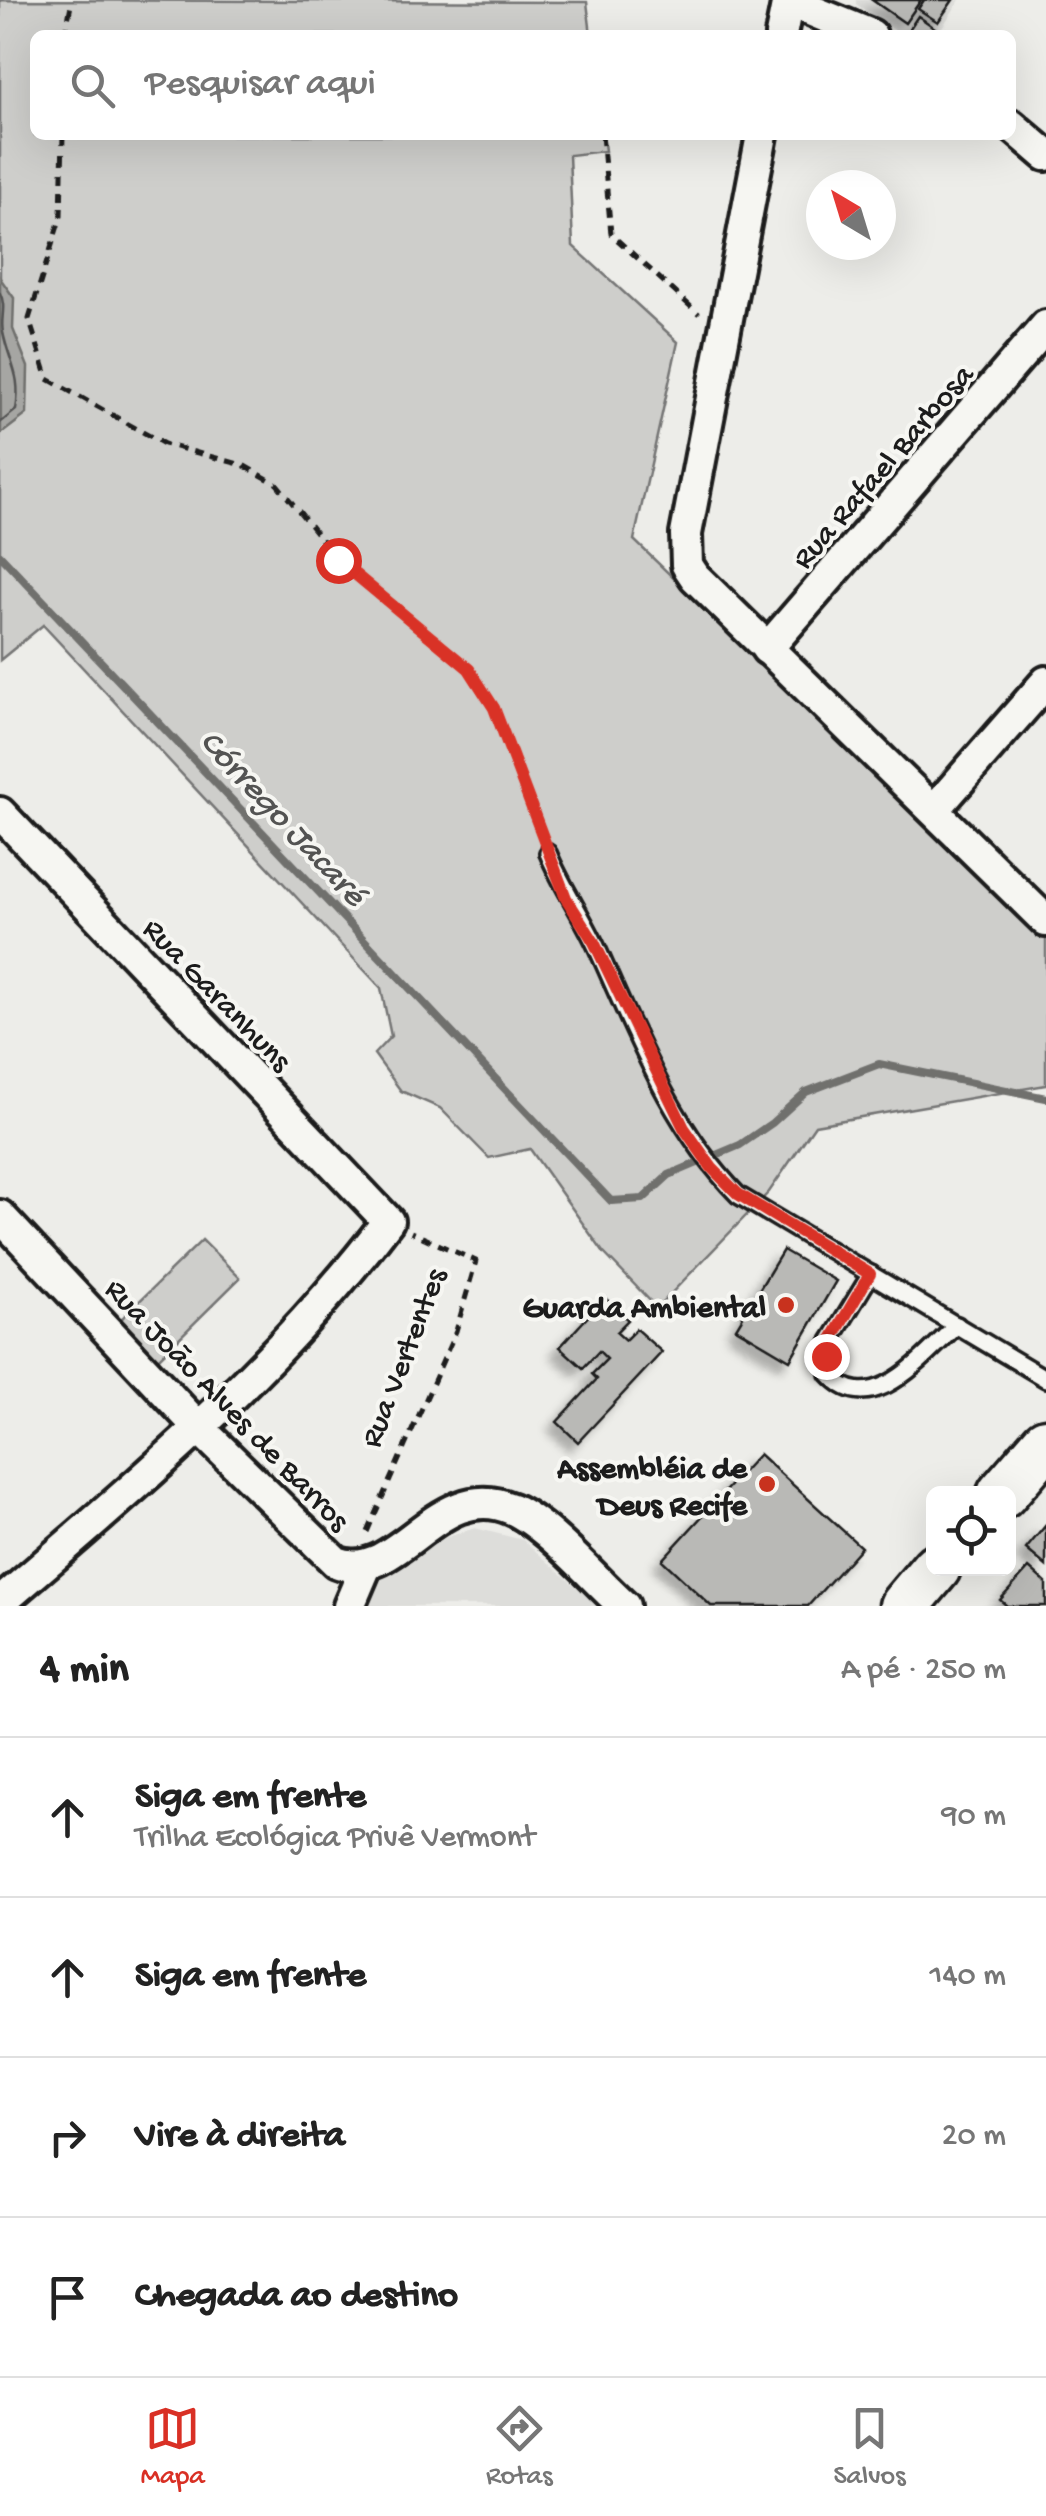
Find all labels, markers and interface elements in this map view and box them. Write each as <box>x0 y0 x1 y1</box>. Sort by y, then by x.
search box <box>30 30 1016 140</box>
icon: search <box>65 58 120 113</box>
text: Pesquisar aqui <box>145 63 376 107</box>
north arrow <box>806 170 896 260</box>
street label: Rua Rafael Barbosa <box>786 357 985 578</box>
route start <box>316 538 362 584</box>
water label: Córrego Jacaré <box>189 723 374 918</box>
street label: Rua Garanhuns <box>133 912 299 1082</box>
street label: Rua Vertentes <box>354 1263 458 1454</box>
street label: Rua João Alves de Barros <box>95 1272 357 1542</box>
place label: Guarda Ambiental <box>523 1291 766 1329</box>
marker: Guarda Ambiental <box>775 1294 797 1316</box>
route end <box>804 1334 850 1380</box>
place label: Assembléia de Deus Recife <box>556 1452 748 1527</box>
marker: Assembléia de Deus Recife <box>756 1473 778 1495</box>
map controls <box>926 1486 1016 1576</box>
button: locate <box>926 1486 1016 1576</box>
text: 4 min <box>40 1647 129 1696</box>
text: A pé · 250 m <box>841 1652 1006 1690</box>
text: Siga em frente <box>135 1776 366 1820</box>
icon: ahead <box>40 1790 95 1845</box>
text: 90 m <box>942 1798 1006 1836</box>
text: Trilha Ecológica Privê Vermont <box>135 1820 535 1858</box>
icon: ahead <box>40 1950 95 2005</box>
text: Siga em frente <box>135 1955 366 1999</box>
text: 140 m <box>929 1958 1006 1996</box>
icon: right <box>40 2110 95 2165</box>
text: Vire à direita <box>135 2115 345 2159</box>
text: 20 m <box>942 2118 1006 2156</box>
icon: arrive <box>40 2270 95 2325</box>
text: Chegada ao destino <box>135 2275 458 2319</box>
tab: Mapa <box>141 2401 205 2494</box>
tab: Rotas <box>486 2401 552 2494</box>
tab: Salvos <box>834 2401 905 2494</box>

